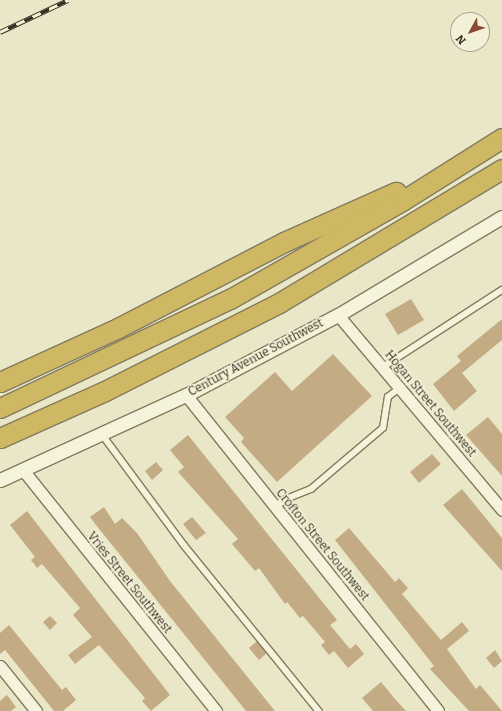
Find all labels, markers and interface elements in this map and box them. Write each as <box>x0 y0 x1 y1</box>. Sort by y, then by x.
north arrow <box>450 12 490 52</box>
text: N <box>453 32 469 47</box>
street label: Century Avenue Southwest <box>186 316 326 400</box>
street label: Hogan Street Southwest <box>381 348 479 460</box>
street label: Crofton Street Southwest <box>272 486 372 604</box>
street label: Vries Street Southwest <box>84 529 174 637</box>

